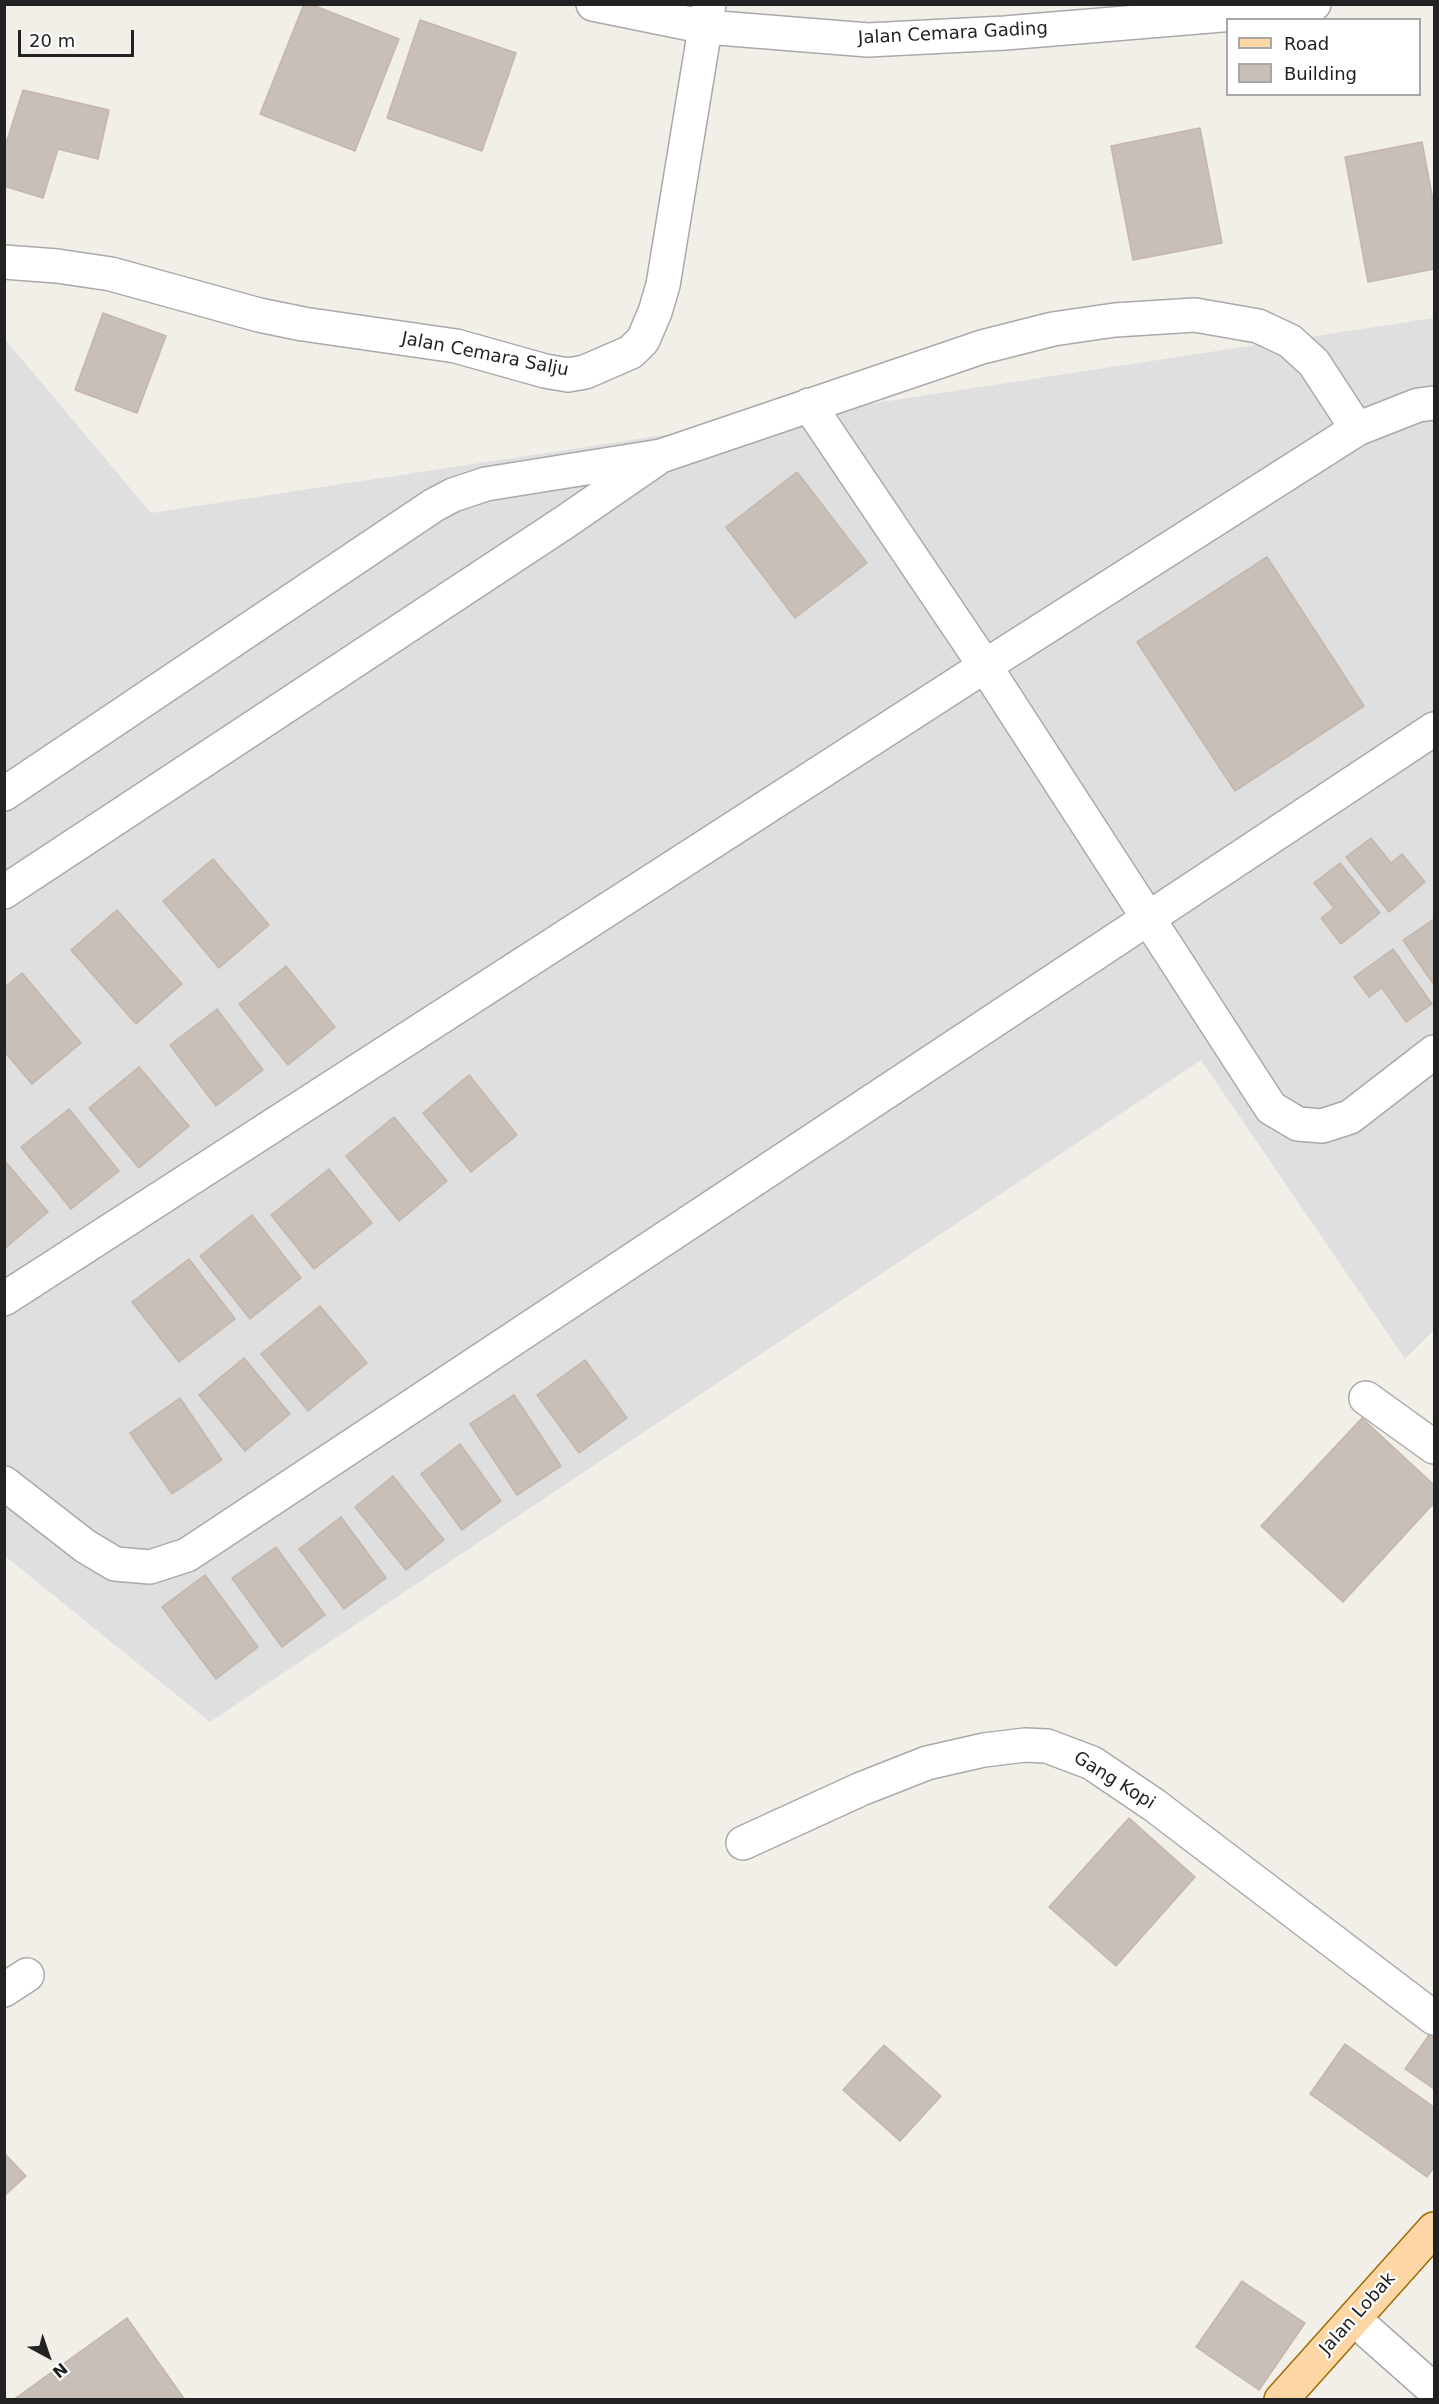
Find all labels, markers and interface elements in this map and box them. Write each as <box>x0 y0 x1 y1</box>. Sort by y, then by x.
scale bar <box>21 18 136 56</box>
street label: Jalan Cemara Gading <box>858 18 1048 50</box>
legend <box>1226 18 1421 96</box>
text: 20 m <box>29 30 75 51</box>
text: Road <box>1284 33 1329 54</box>
text: Building <box>1284 63 1357 84</box>
street label: Jalan Cemara Salju <box>400 328 570 382</box>
street label: Gang Kopi <box>1069 1747 1159 1815</box>
street label: Jalan Lobak <box>1315 2268 1401 2360</box>
north arrow <box>18 2326 78 2386</box>
text: N <box>49 2359 71 2382</box>

